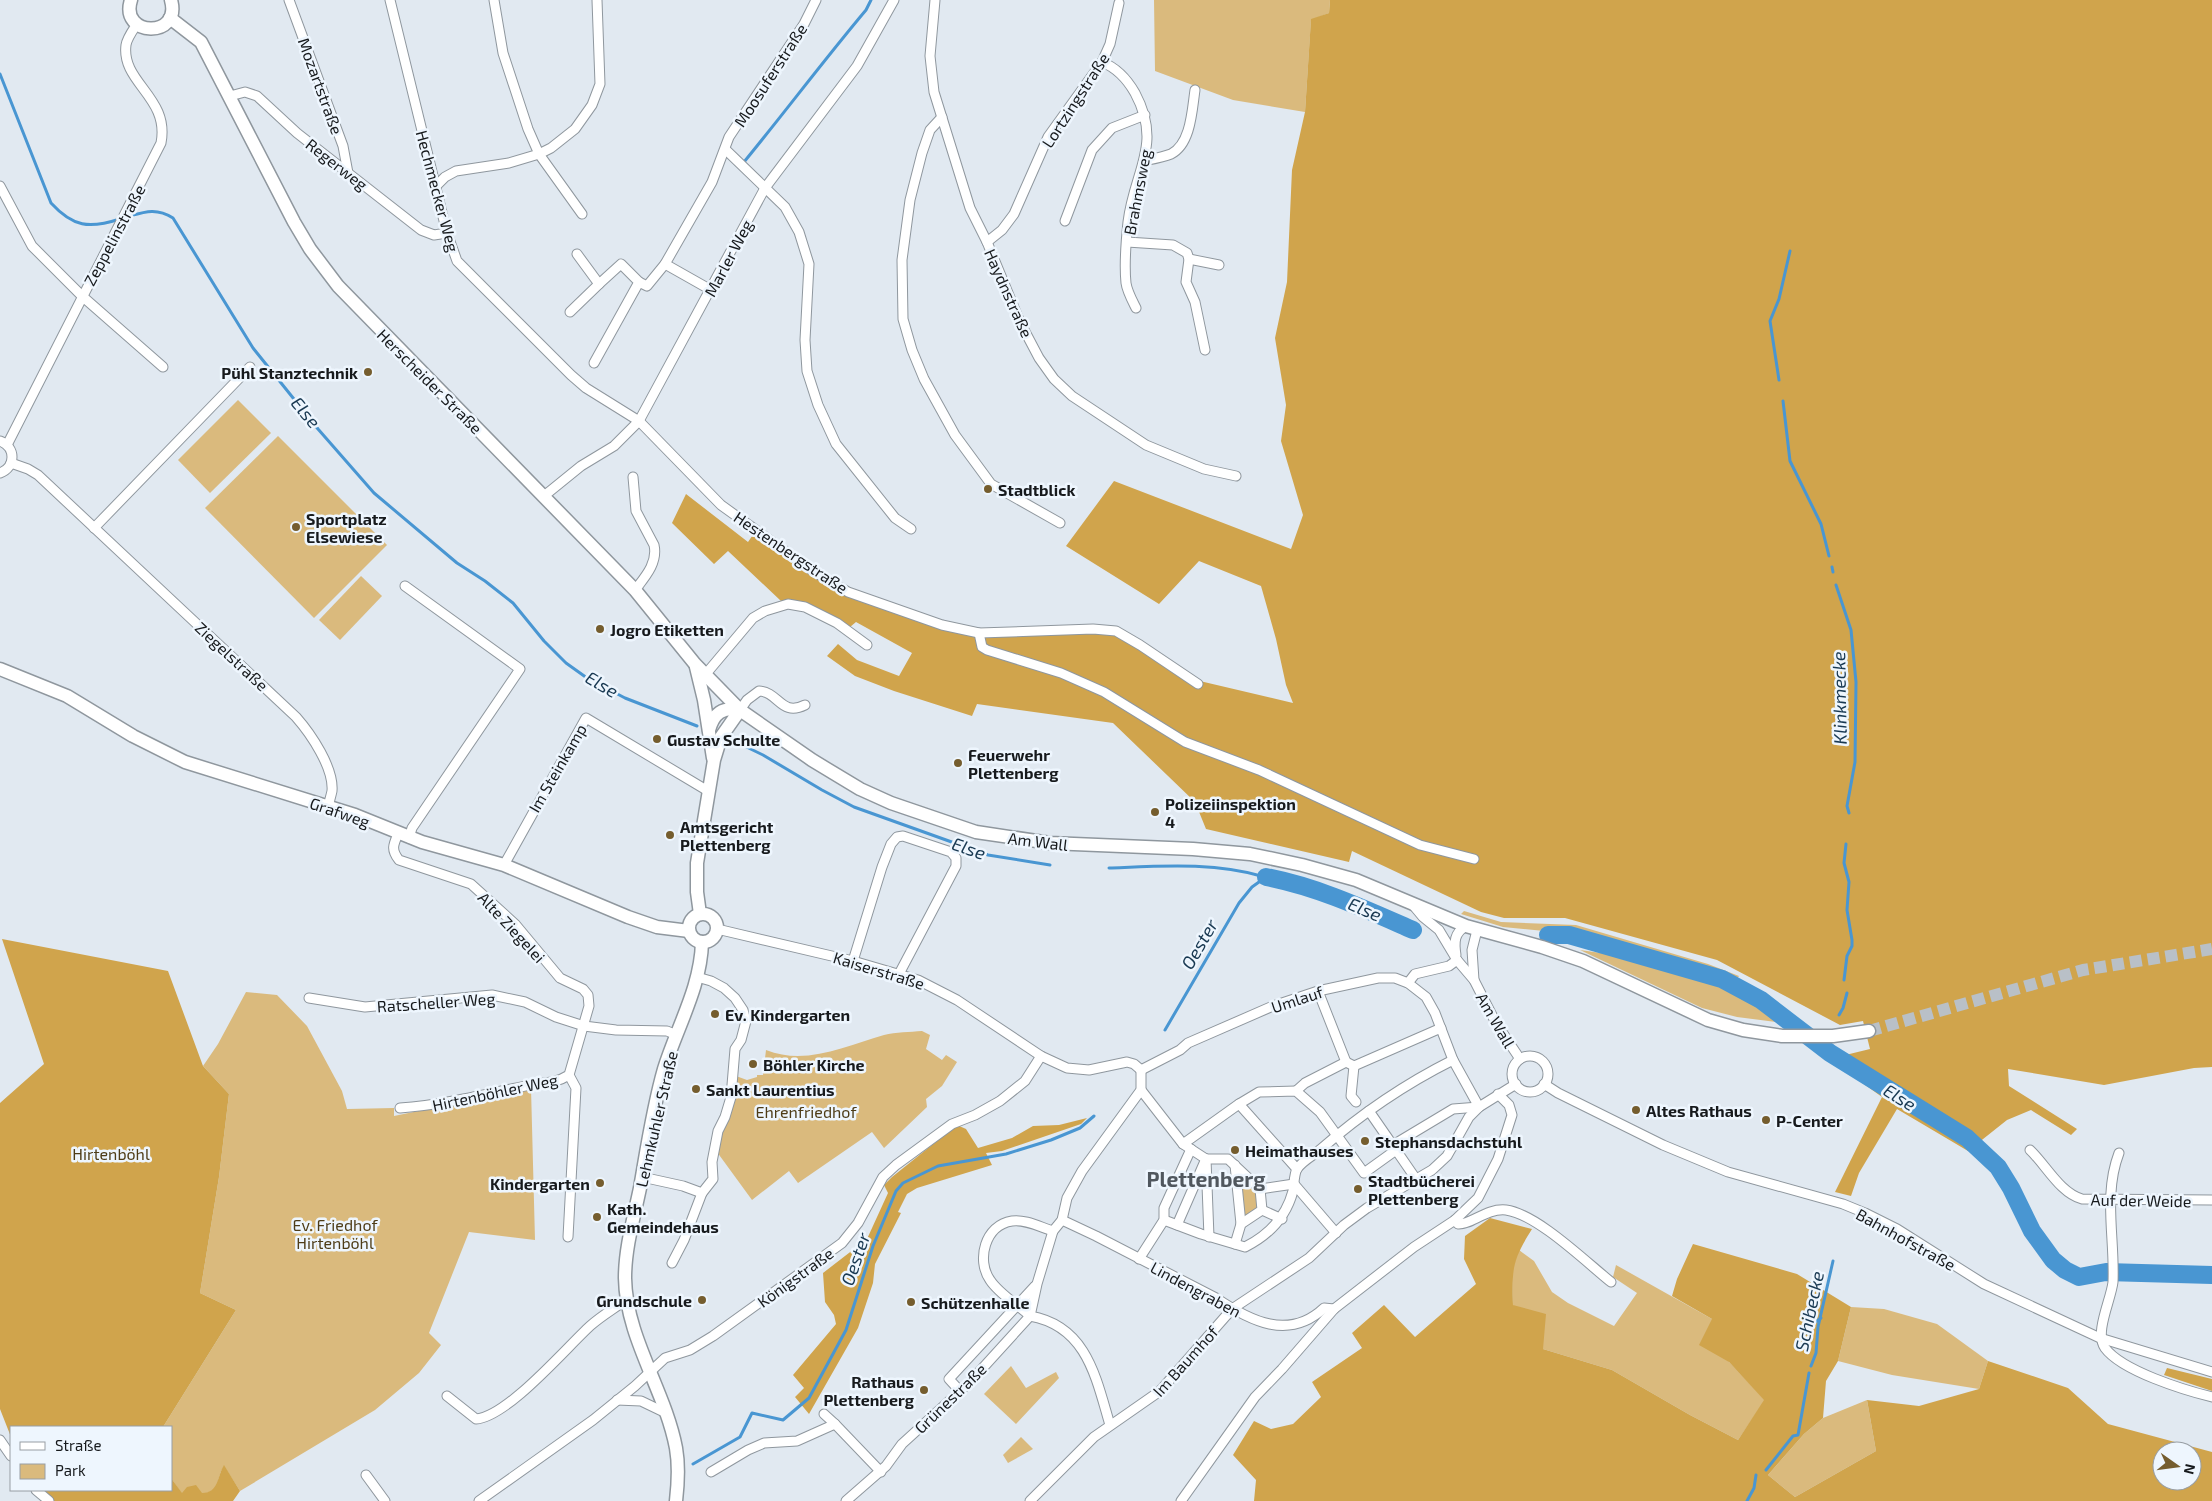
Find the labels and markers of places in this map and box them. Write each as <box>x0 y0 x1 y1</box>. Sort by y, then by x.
place label: Pühl Stanztechnik <box>221 363 358 382</box>
marker: Pühl Stanztechnik <box>362 366 374 378</box>
place label: Stadtblick <box>998 480 1075 499</box>
marker: Stadtblick <box>982 483 994 495</box>
place label: Sportplatz Elsewiese <box>306 509 387 546</box>
marker: Sportplatz Elsewiese <box>290 521 302 533</box>
place label: Jogro Etiketten <box>610 620 724 639</box>
marker: Jogro Etiketten <box>594 623 606 635</box>
place label: Gustav Schulte <box>667 730 780 749</box>
marker: Gustav Schulte <box>651 733 663 745</box>
place label: Feuerwehr Plettenberg <box>968 745 1059 782</box>
marker: Feuerwehr Plettenberg <box>952 757 964 769</box>
place label: Polizeiinspektion 4 <box>1165 794 1296 831</box>
marker: Polizeiinspektion 4 <box>1149 806 1161 818</box>
place label: Amtsgericht Plettenberg <box>680 817 774 854</box>
marker: Amtsgericht Plettenberg <box>664 829 676 841</box>
place label: Ev. Kindergarten <box>725 1005 850 1024</box>
marker: Ev. Kindergarten <box>709 1008 721 1020</box>
place label: Böhler Kirche <box>763 1055 865 1074</box>
marker: Böhler Kirche <box>747 1058 759 1070</box>
place label: Sankt Laurentius <box>706 1080 835 1099</box>
marker: Sankt Laurentius <box>690 1083 702 1095</box>
place label: Altes Rathaus <box>1646 1101 1752 1120</box>
marker: Altes Rathaus <box>1630 1104 1642 1116</box>
place label: P-Center <box>1776 1111 1843 1130</box>
marker: P-Center <box>1760 1114 1772 1126</box>
place label: Stephansdachstuhl <box>1375 1132 1523 1151</box>
marker: Stephansdachstuhl <box>1359 1135 1371 1147</box>
place label: Heimathauses <box>1245 1141 1354 1160</box>
marker: Heimathauses <box>1229 1144 1241 1156</box>
place label: Stadtbücherei Plettenberg <box>1368 1171 1475 1208</box>
place label: Kindergarten <box>490 1174 590 1193</box>
marker: Kindergarten <box>594 1177 606 1189</box>
marker: Stadtbücherei Plettenberg <box>1352 1183 1364 1195</box>
place label: Kath. Gemeindehaus <box>607 1199 719 1236</box>
marker: Kath. Gemeindehaus <box>591 1211 603 1223</box>
place label: Grundschule <box>596 1291 692 1310</box>
place label: Schützenhalle <box>921 1293 1029 1312</box>
marker: Grundschule <box>696 1294 708 1306</box>
marker: Schützenhalle <box>905 1296 917 1308</box>
place label: Rathaus Plettenberg <box>823 1372 915 1409</box>
marker: Rathaus Plettenberg <box>918 1384 930 1396</box>

